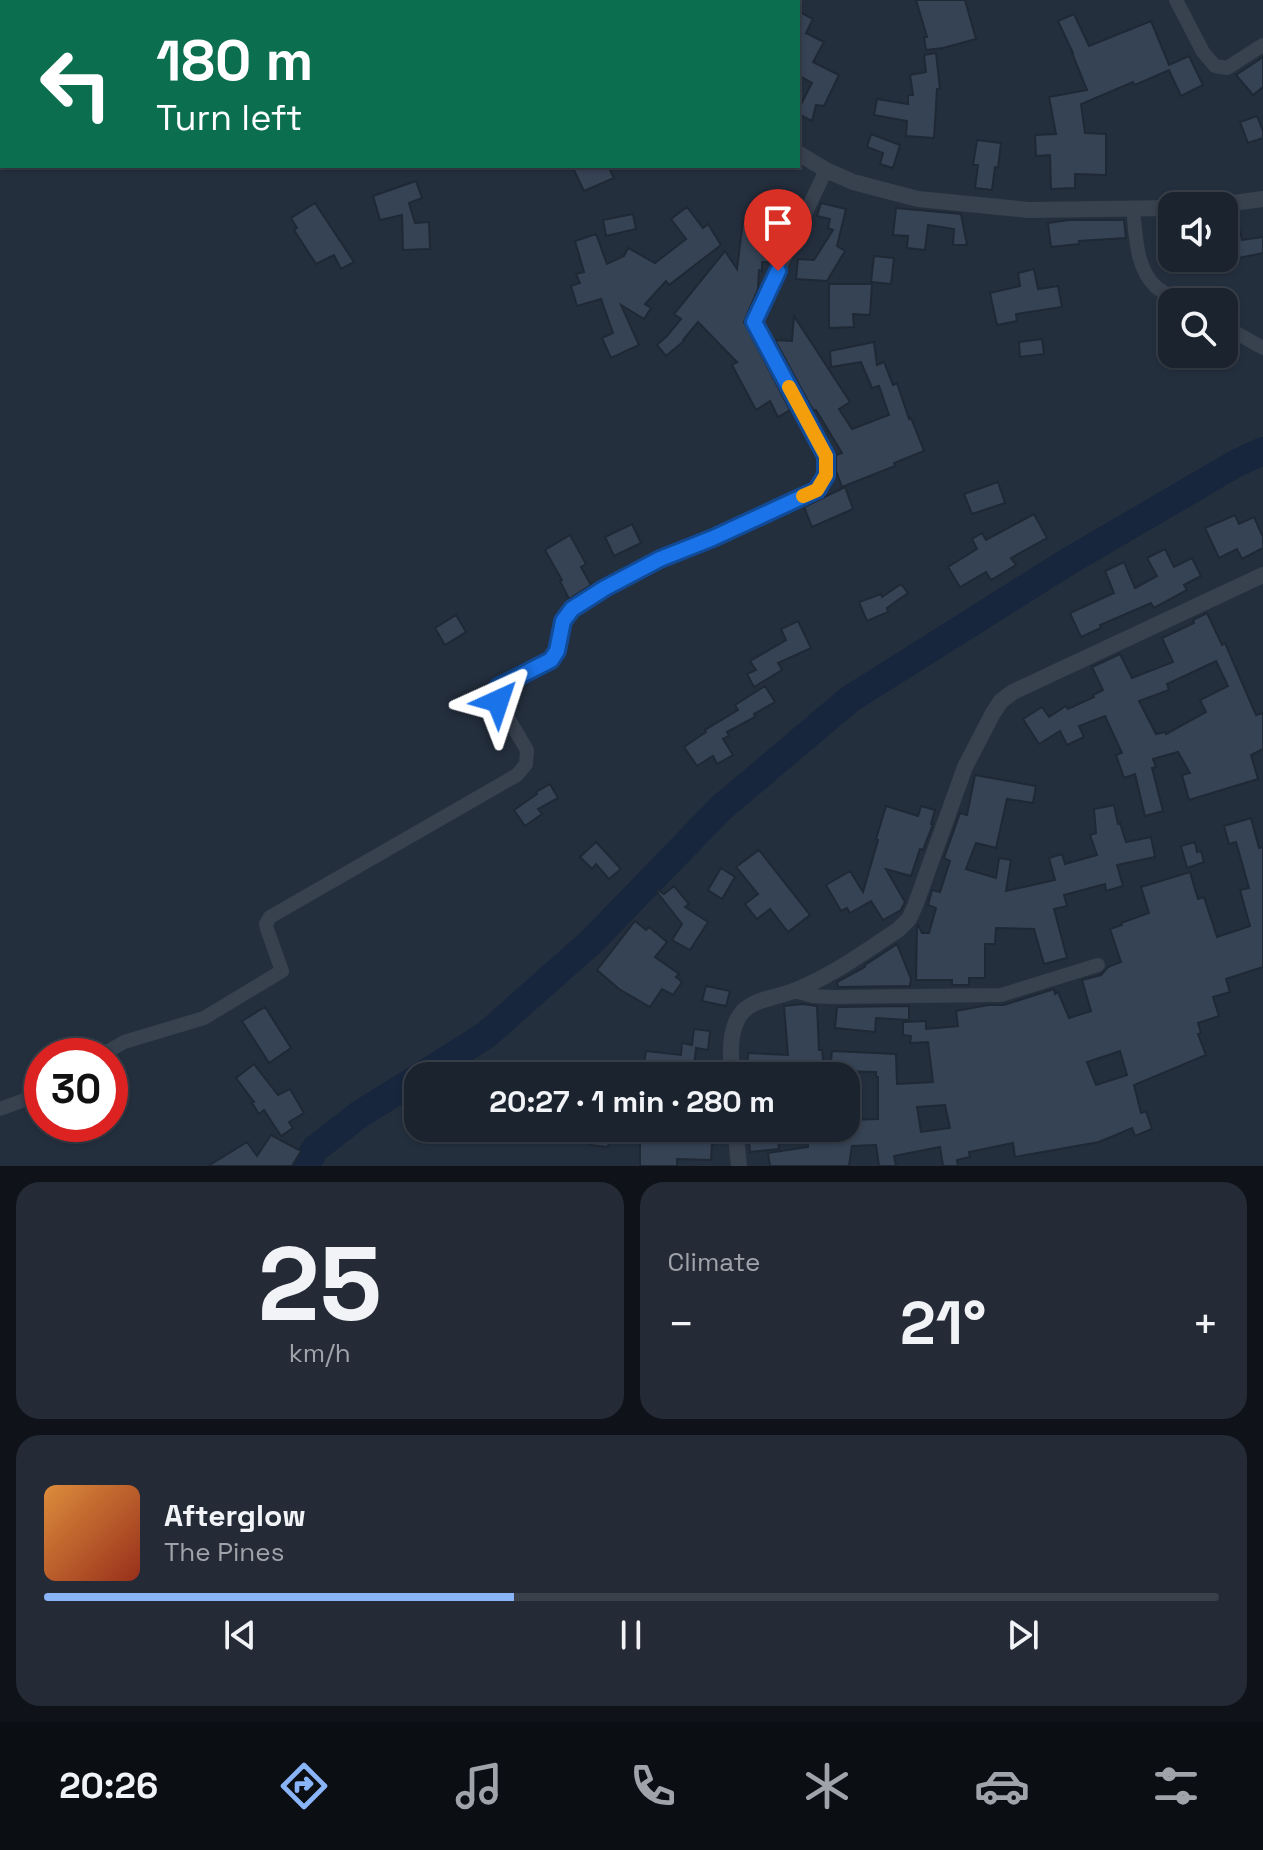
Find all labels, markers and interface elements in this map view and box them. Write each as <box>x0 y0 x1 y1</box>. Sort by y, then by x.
text: 180 m <box>156 25 313 96</box>
icon: left <box>24 32 128 136</box>
text: Turn left <box>156 95 303 141</box>
pin <box>744 189 812 271</box>
map controls <box>1158 192 1238 368</box>
button: sound <box>1158 192 1238 272</box>
icon: arrive <box>756 201 800 245</box>
button: search <box>1158 288 1238 368</box>
position arrow <box>456 659 540 743</box>
speed limit sign: 30 <box>24 1038 128 1142</box>
text: 20:27 · 1 min · 280 m <box>489 1082 775 1121</box>
text: 25 <box>258 1218 382 1350</box>
text: Climate <box>668 1245 760 1279</box>
text: 21° <box>900 1285 986 1362</box>
text: − <box>668 1296 695 1352</box>
text: + <box>1192 1296 1219 1352</box>
text: km/h <box>289 1336 351 1370</box>
text: Afterglow <box>164 1496 306 1535</box>
text: The Pines <box>164 1535 284 1569</box>
icon: previous <box>218 1613 262 1657</box>
icon: pause <box>609 1613 653 1657</box>
icon: next <box>1001 1613 1045 1657</box>
icon: directions <box>276 1758 332 1814</box>
icon: music <box>451 1758 507 1814</box>
icon: phone <box>625 1758 681 1814</box>
icon: climate <box>799 1758 855 1814</box>
icon: car <box>974 1758 1030 1814</box>
icon: filters <box>1148 1758 1204 1814</box>
text: 20:26 <box>59 1763 158 1809</box>

